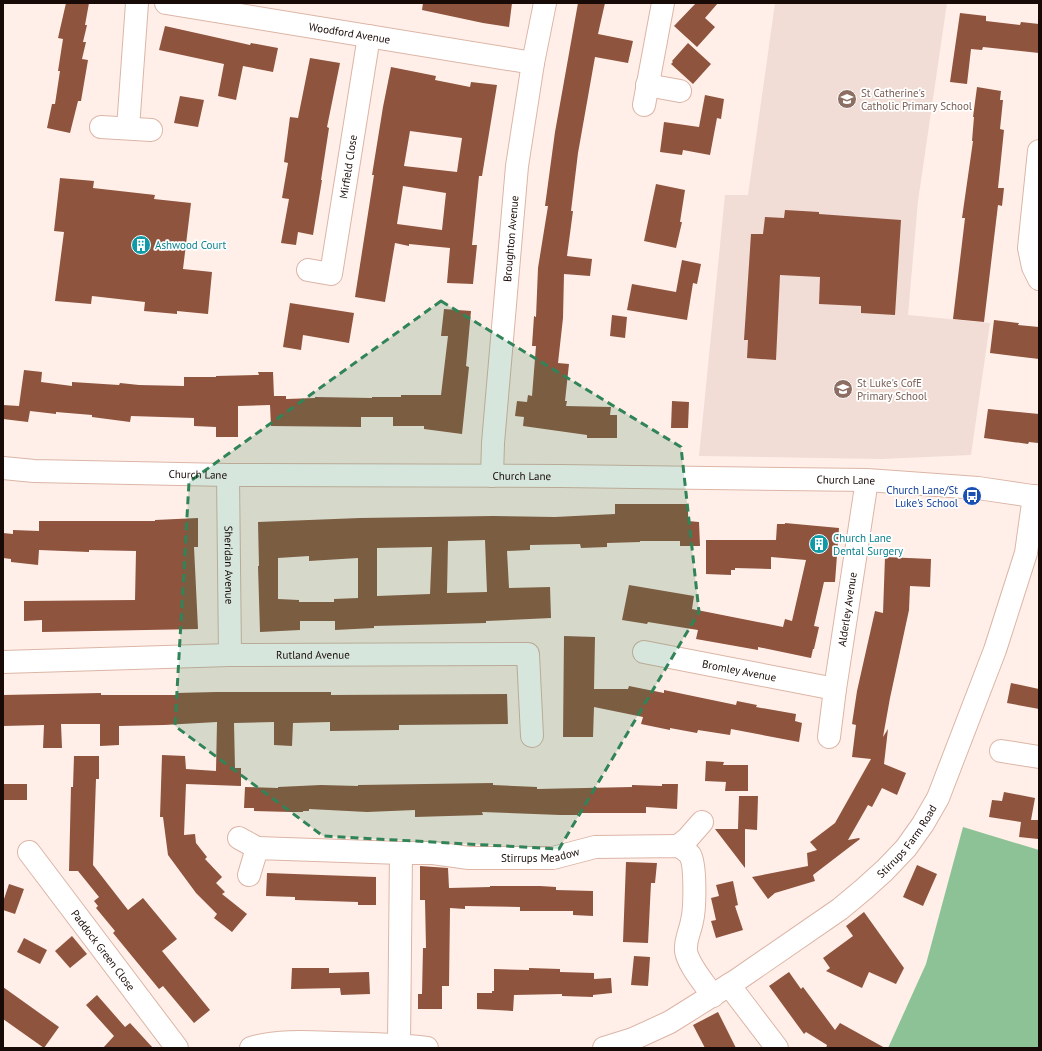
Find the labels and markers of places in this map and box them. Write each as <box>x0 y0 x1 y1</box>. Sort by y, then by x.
place label: St Catherine's Catholic Primary School <box>861 86 973 113</box>
school or university icon: St Catherine's Catholic Primary School <box>836 88 858 110</box>
building icon: Ashwood Court <box>130 234 152 256</box>
place label: Ashwood Court <box>155 238 226 252</box>
place label: St Luke's CofE Primary School <box>857 376 928 403</box>
school or university icon: St Luke's CofE Primary School <box>832 378 854 400</box>
place label: Church Lane/St Luke's School <box>886 483 959 510</box>
bus stop icon: Church Lane/St Luke's School <box>961 485 983 507</box>
place label: Church Lane Dental Surgery <box>833 531 904 558</box>
building icon: Church Lane Dental Surgery <box>808 533 830 555</box>

